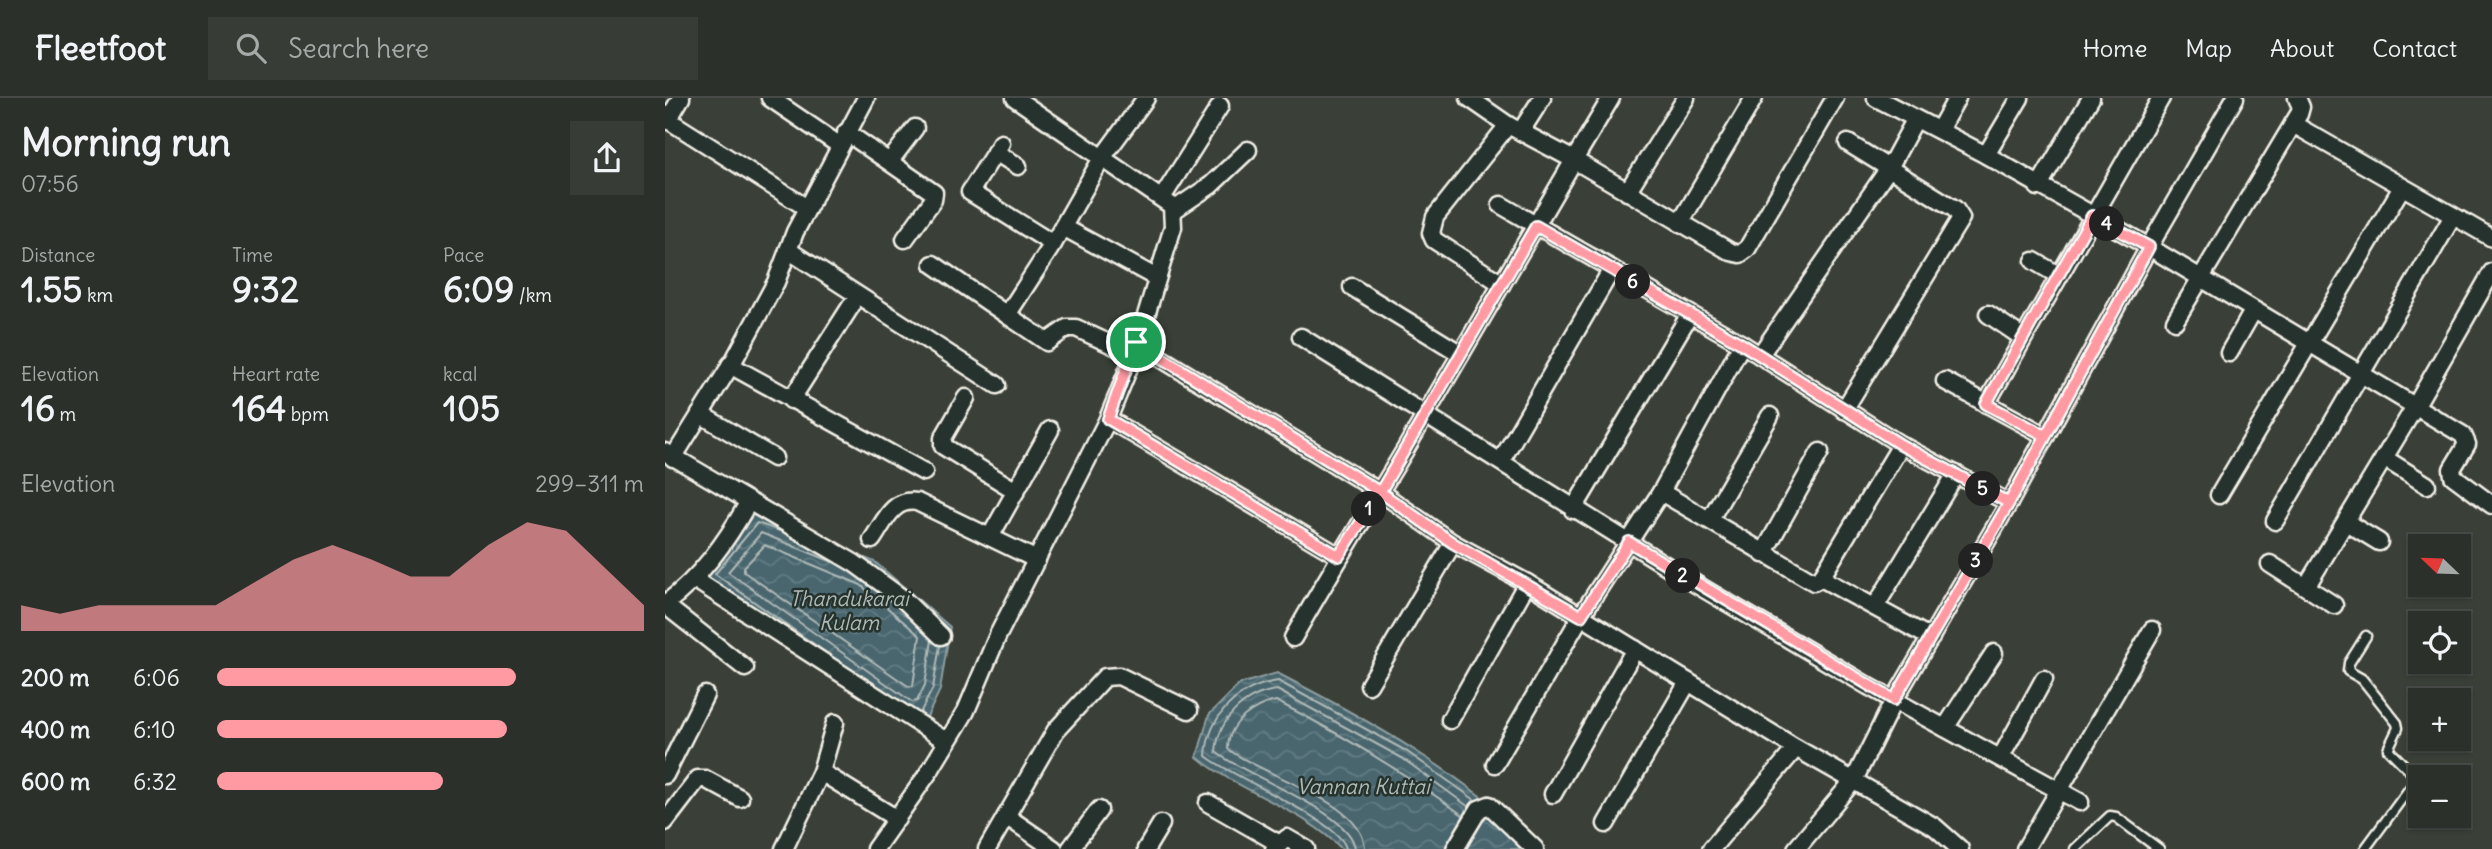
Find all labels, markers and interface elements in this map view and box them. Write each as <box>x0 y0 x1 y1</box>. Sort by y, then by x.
search box <box>208 17 698 80</box>
text: Fleetfoot <box>35 27 166 69</box>
icon: search <box>232 29 270 67</box>
text: Search here <box>288 32 429 65</box>
text: Home <box>2083 33 2147 63</box>
text: Map <box>2185 33 2232 63</box>
text: About <box>2270 33 2334 63</box>
text: Contact <box>2372 33 2457 63</box>
text: Morning run <box>21 119 231 166</box>
button: share <box>570 121 644 195</box>
text: 07:56 <box>21 169 79 198</box>
pin: 4 <box>2089 206 2125 242</box>
text: 4 <box>2101 211 2112 235</box>
text: Distance <box>21 243 95 267</box>
text: Time <box>232 243 273 267</box>
text: Pace <box>443 243 484 267</box>
pin: 6 <box>1615 264 1651 300</box>
text: 1.55 <box>21 267 82 311</box>
text: 9:32 <box>232 267 299 311</box>
text: 6:09 <box>443 267 514 311</box>
text: 6 <box>1627 269 1638 293</box>
text: km <box>82 283 113 307</box>
text: /km <box>514 283 552 307</box>
pin <box>1106 312 1166 372</box>
icon: arrive <box>1117 323 1155 361</box>
text: Elevation <box>21 362 99 386</box>
text: Heart rate <box>232 362 320 386</box>
text: kcal <box>443 362 477 386</box>
text: 16 <box>21 386 55 430</box>
text: 164 <box>232 386 286 430</box>
text: 105 <box>443 386 500 430</box>
text: m <box>55 402 76 426</box>
text: bpm <box>286 402 329 426</box>
text: Elevation <box>21 469 115 498</box>
text: 299–311 m <box>535 469 644 498</box>
pin: 5 <box>1965 472 2001 506</box>
text: 5 <box>1977 476 1988 500</box>
pin: 1 <box>1351 492 1387 526</box>
text: 1 <box>1365 496 1372 520</box>
north arrow <box>2408 534 2471 597</box>
map controls <box>2408 534 2471 828</box>
pin: 3 <box>1959 544 1993 578</box>
text: 3 <box>1970 548 1981 572</box>
pin: 2 <box>1665 559 1701 594</box>
text: 2 <box>1677 563 1688 587</box>
water label: Thandukarai Kulam <box>789 585 911 636</box>
button: locate <box>2408 611 2471 674</box>
text: 200 m <box>21 663 90 692</box>
text: 6:06 <box>133 663 180 692</box>
button: + <box>2408 688 2471 751</box>
text: 400 m <box>21 715 90 744</box>
text: 6:10 <box>133 715 176 744</box>
button: − <box>2408 765 2471 828</box>
text: 600 m <box>21 767 90 796</box>
text: 6:32 <box>133 767 177 796</box>
water label: Vannan Kuttai <box>1296 773 1432 800</box>

